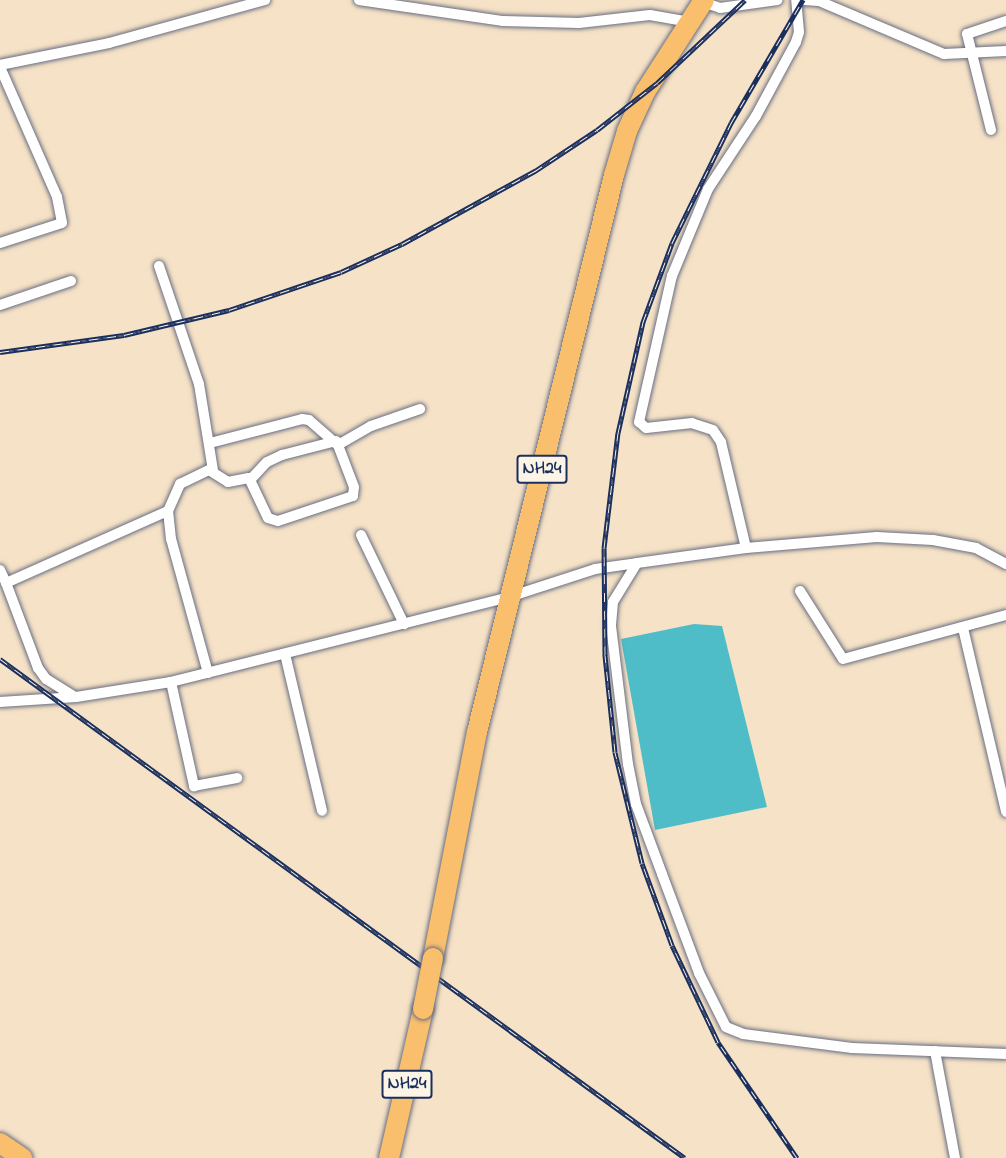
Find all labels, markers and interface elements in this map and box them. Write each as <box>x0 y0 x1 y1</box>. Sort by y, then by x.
road number: NH24 <box>516 454 568 484</box>
road number: NH24 <box>382 1069 432 1099</box>

